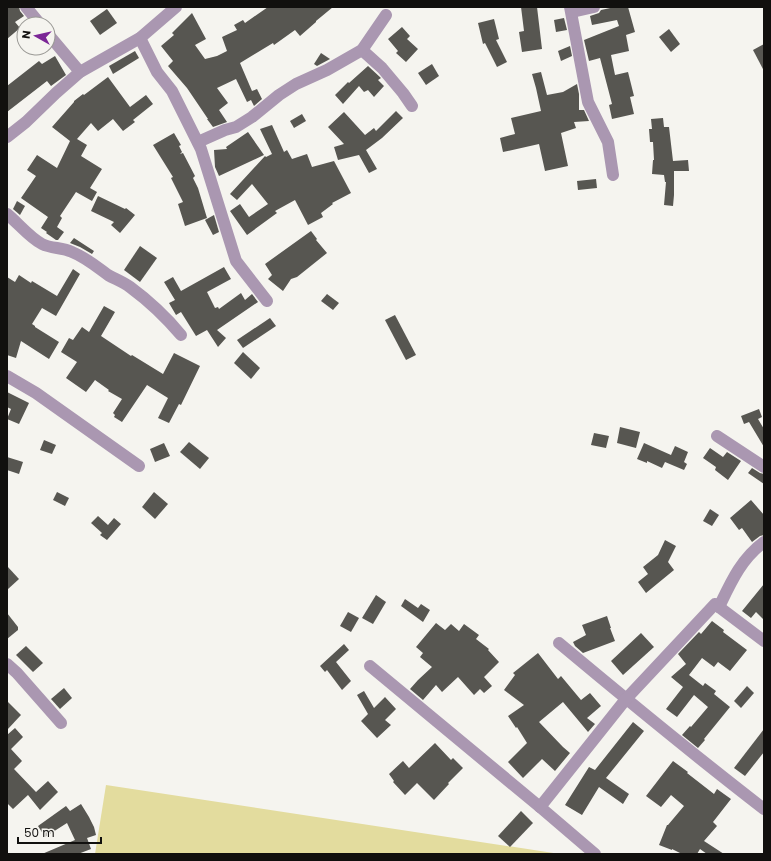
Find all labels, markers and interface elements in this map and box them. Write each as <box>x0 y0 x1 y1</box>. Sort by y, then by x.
north arrow <box>16 16 56 56</box>
text: N <box>18 29 35 40</box>
scale bar <box>18 819 101 845</box>
text: 50 m <box>24 824 55 841</box>

